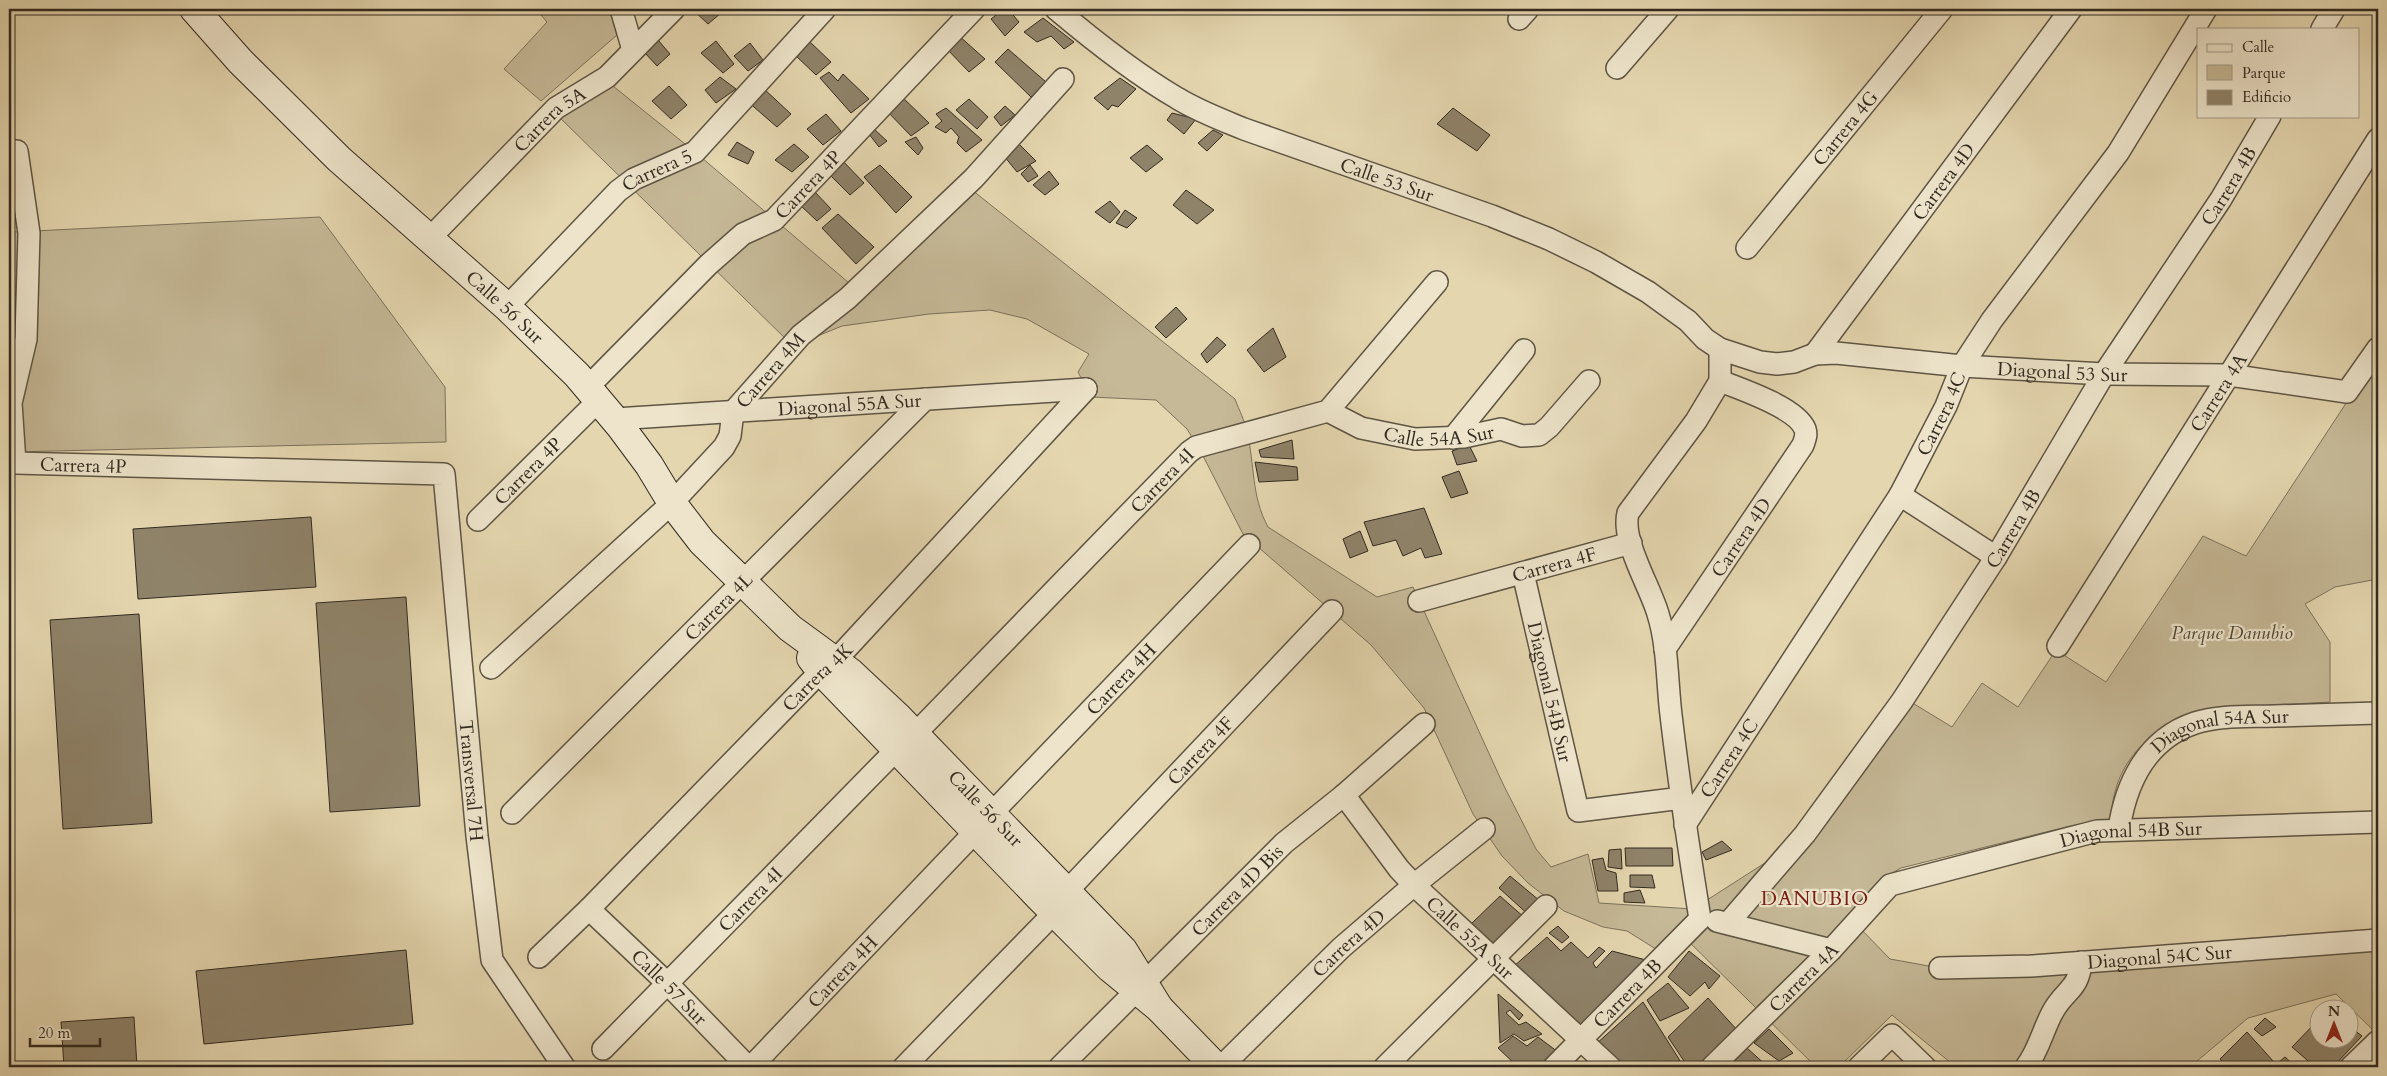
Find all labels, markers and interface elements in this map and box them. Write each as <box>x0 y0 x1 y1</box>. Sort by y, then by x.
legend <box>2197 28 2360 118</box>
text: Calle <box>2242 37 2275 57</box>
text: Parque <box>2242 63 2286 83</box>
street label: Carrera 5A <box>508 81 591 158</box>
street label: Carrera 4G <box>1807 85 1884 172</box>
text: Edificio <box>2242 87 2291 107</box>
street label: Carrera 4D <box>1906 138 1981 226</box>
street label: Carrera 4B <box>2195 142 2263 231</box>
street label: Carrera 5 <box>616 143 696 198</box>
street label: Carrera 4P <box>769 145 848 225</box>
street label: Calle 53 Sur <box>1336 152 1437 209</box>
street label: Calle 56 Sur <box>460 265 549 350</box>
street label: Carrera 4M <box>730 327 811 414</box>
street label: Carrera 4A <box>2184 348 2254 437</box>
street label: Diagonal 53 Sur <box>1996 356 2128 388</box>
street label: Carrera 4C <box>1911 368 1972 460</box>
street label: Diagonal 55A Sur <box>777 388 922 423</box>
street label: Calle 54A Sur <box>1381 419 1497 453</box>
street label: Carrera 4P <box>489 432 568 511</box>
street label: Carrera 4I <box>1125 442 1200 519</box>
street label: Carrera 4P <box>40 452 127 480</box>
street label: Carrera 4B <box>1980 484 2047 574</box>
street label: Carrera 4D <box>1705 493 1778 583</box>
street label: Carrera 4F <box>1509 541 1599 589</box>
street label: Carrera 4L <box>679 567 759 647</box>
street label: Diagonal 54B Sur <box>1521 619 1578 765</box>
park label: Parque Danubio <box>2171 620 2293 646</box>
street label: Carrera 4K <box>777 637 860 718</box>
street label: Carrera 4H <box>1081 637 1162 721</box>
street label: Diagonal 54A Sur <box>2145 704 2289 760</box>
street label: Carrera 4F <box>1162 711 1240 791</box>
street label: Carrera 4C <box>1694 714 1765 803</box>
street label: Transversal 7H <box>453 719 489 843</box>
street label: Calle 56 Sur <box>942 765 1029 853</box>
street label: Diagonal 54B Sur <box>2057 816 2203 854</box>
street label: Carrera 4D Bis <box>1186 839 1289 943</box>
street label: Carrera 4I <box>713 861 789 938</box>
district label: DANUBIO <box>1761 885 1869 912</box>
street label: Calle 55A Sur <box>1420 891 1519 985</box>
street label: Carrera 4D <box>1307 903 1391 984</box>
street label: Carrera 4H <box>802 930 884 1014</box>
street label: Carrera 4A <box>1763 937 1845 1018</box>
street label: Diagonal 54C Sur <box>2086 939 2233 976</box>
street label: Calle 57 Sur <box>625 944 713 1031</box>
street label: Carrera 4B <box>1588 953 1668 1034</box>
north arrow <box>2310 998 2360 1048</box>
text: N <box>2328 1002 2340 1021</box>
scale bar <box>30 1016 100 1048</box>
text: 20 m <box>38 1023 70 1043</box>

